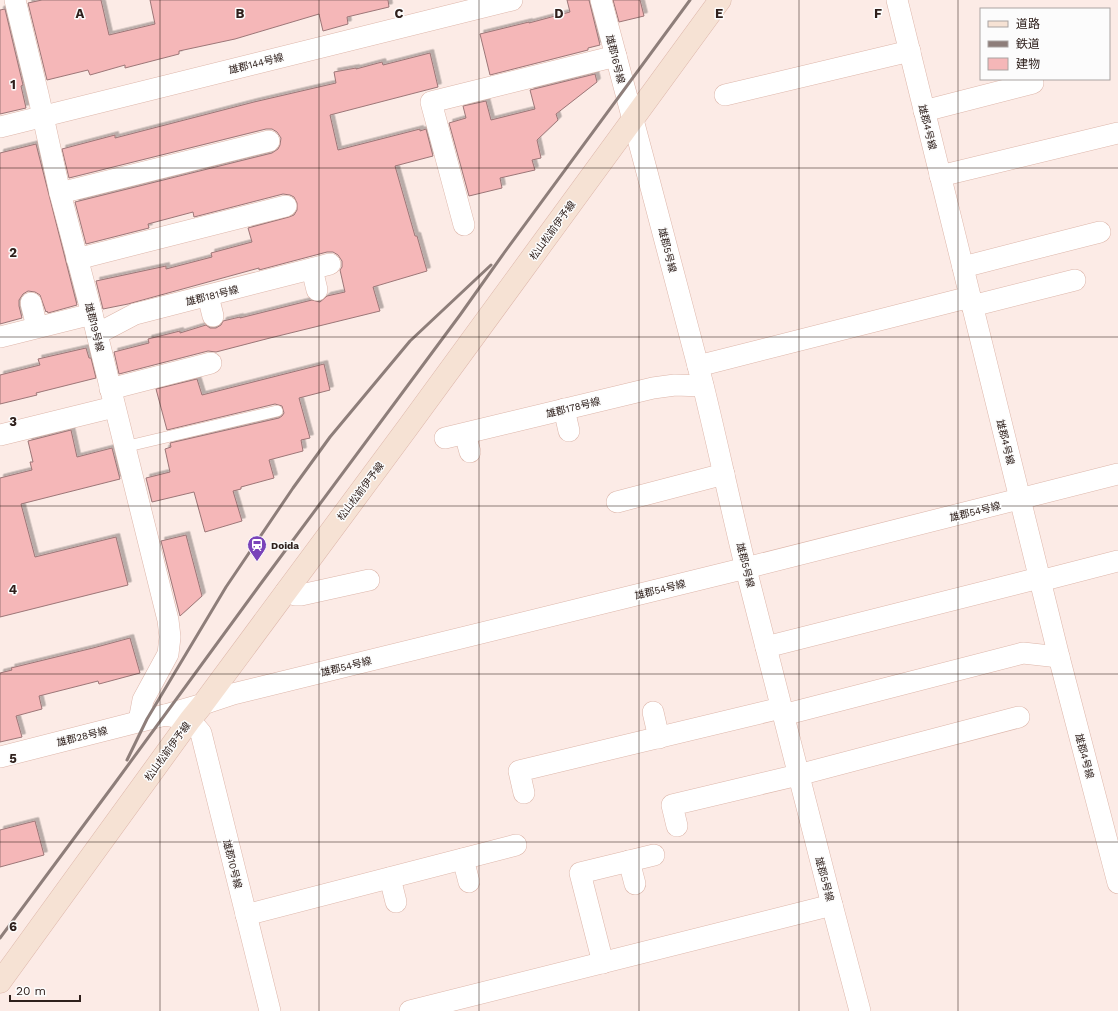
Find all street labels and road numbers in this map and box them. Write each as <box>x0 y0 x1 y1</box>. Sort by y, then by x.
street label: 雄郡16号線 <box>604 34 627 85</box>
street label: 雄郡144号線 <box>228 51 285 76</box>
street label: 雄郡4号線 <box>917 103 938 151</box>
street label: 松山松前伊予線 <box>527 199 577 262</box>
street label: 雄郡5号線 <box>657 227 678 274</box>
street label: 雄郡181号線 <box>185 284 240 307</box>
street label: 雄郡19号線 <box>83 301 106 353</box>
street label: 雄郡178号線 <box>545 395 601 420</box>
street label: 雄郡4号線 <box>995 418 1016 466</box>
street label: 松山松前伊予線 <box>335 460 386 523</box>
street label: 雄郡54号線 <box>949 500 1002 523</box>
street label: 雄郡5号線 <box>735 542 756 589</box>
street label: 雄郡54号線 <box>634 578 687 601</box>
street label: 雄郡54号線 <box>320 655 373 678</box>
street label: 松山松前伊予線 <box>142 720 192 783</box>
street label: 雄郡28号線 <box>56 725 109 748</box>
street label: 雄郡4号線 <box>1073 732 1096 780</box>
street label: 雄郡10号線 <box>221 838 244 890</box>
street label: 雄郡5号線 <box>813 856 836 903</box>

